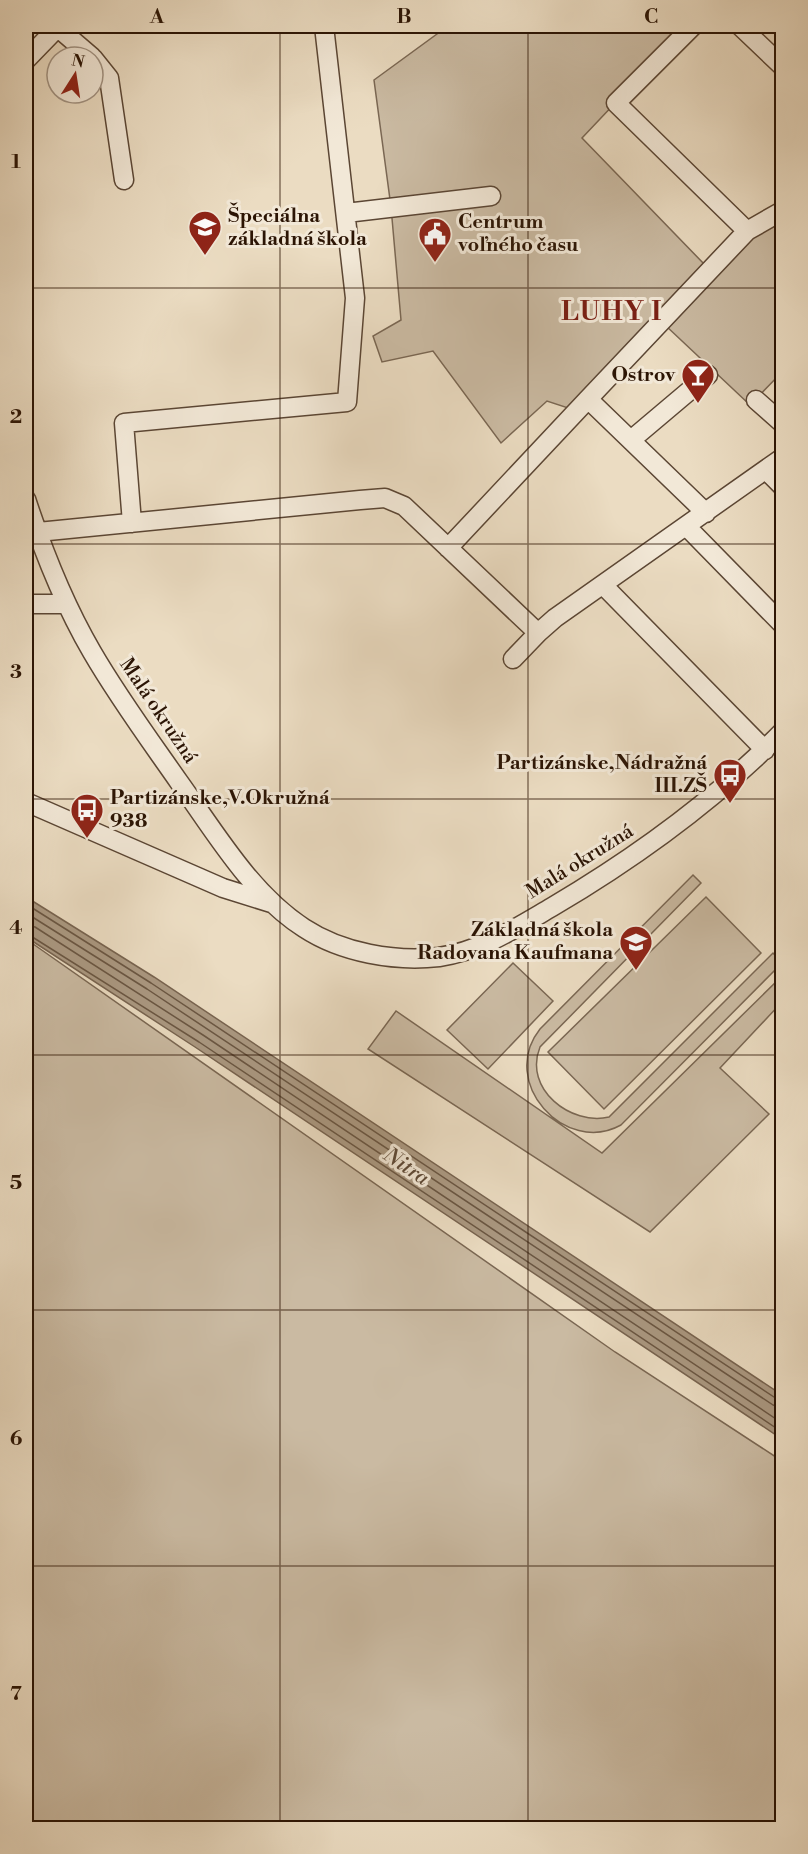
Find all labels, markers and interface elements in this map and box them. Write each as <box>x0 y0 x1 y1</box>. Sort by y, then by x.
text: A <box>149 5 165 30</box>
text: B <box>396 5 412 30</box>
text: C <box>644 5 658 30</box>
north arrow <box>45 45 105 105</box>
text: N <box>70 50 87 72</box>
text: 1 <box>11 150 21 175</box>
place label: Špeciálna základná škola <box>228 202 367 252</box>
school or university icon: Špeciálna základná škola <box>187 209 223 256</box>
place label: Centrum voľného času <box>457 210 579 258</box>
public building icon: Centrum voľného času <box>417 216 453 263</box>
district label: LUHY I <box>561 296 663 328</box>
bar icon: Ostrov <box>680 357 716 404</box>
place label: Ostrov <box>611 363 676 388</box>
text: 2 <box>10 405 22 430</box>
street label: Malá okružná <box>114 653 203 769</box>
text: 3 <box>10 660 22 685</box>
place label: Partizánske,Nádražná III.ZŠ <box>497 751 707 799</box>
bus stop icon: Partizánske,Nádražná III.ZŠ <box>712 757 748 804</box>
place label: Partizánske,V.Okružná 938 <box>110 786 330 834</box>
bus stop icon: Partizánske,V.Okružná 938 <box>69 792 105 839</box>
street label: Malá okružná <box>522 819 639 905</box>
text: 4 <box>9 916 23 941</box>
place label: Základná škola Radovana Kaufmana <box>417 918 613 966</box>
school or university icon: Základná škola Radovana Kaufmana <box>618 924 654 971</box>
water label: Nitra <box>377 1142 434 1192</box>
text: 5 <box>10 1171 22 1196</box>
text: 6 <box>10 1427 23 1452</box>
text: 7 <box>10 1682 22 1707</box>

